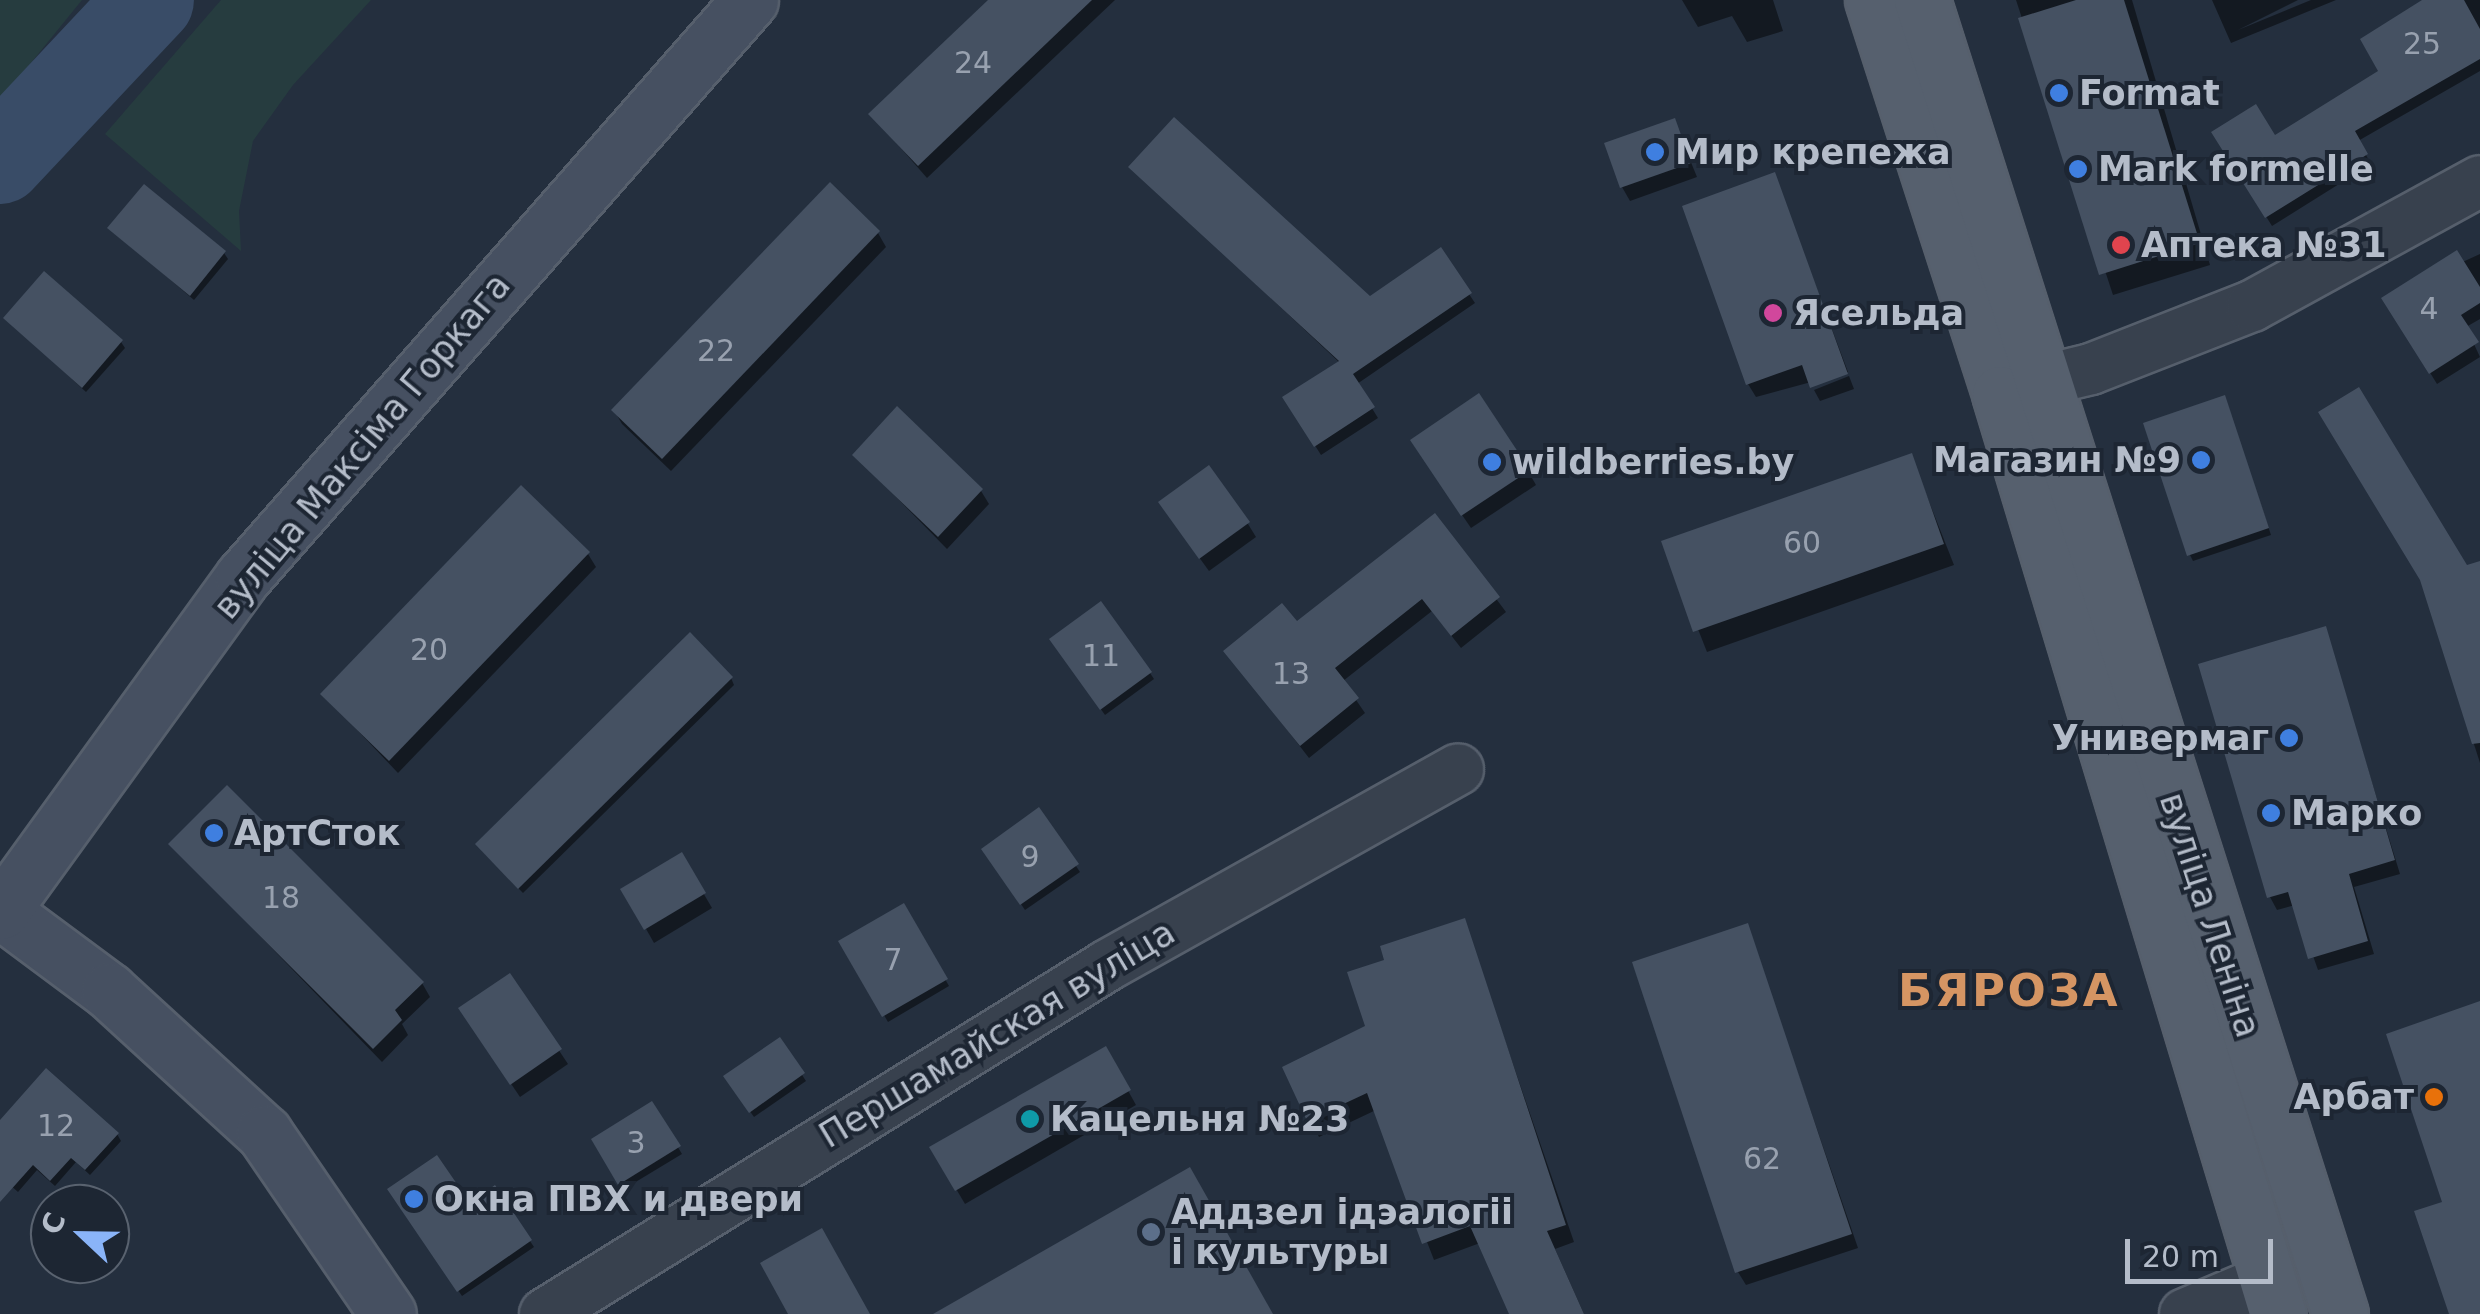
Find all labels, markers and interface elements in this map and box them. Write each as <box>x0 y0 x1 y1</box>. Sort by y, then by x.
house number: 25 <box>2403 26 2441 62</box>
house number: 24 <box>954 45 992 81</box>
place label: Format <box>2079 72 2220 114</box>
marker: Format <box>2048 82 2070 104</box>
place label: Мир крепежа <box>1675 131 1951 173</box>
marker: Мир крепежа <box>1644 141 1666 163</box>
place label: Mark formelle <box>2098 148 2374 190</box>
marker: Mark formelle <box>2067 158 2089 180</box>
place label: Аптека №31 <box>2141 224 2387 266</box>
marker: Аптека №31 <box>2110 234 2132 256</box>
street label: вуліца Максіма Горкага <box>205 265 519 627</box>
house number: 4 <box>2419 291 2439 327</box>
place label: Ясельда <box>1793 292 1964 334</box>
marker: Ясельда <box>1762 302 1784 324</box>
house number: 22 <box>697 333 735 369</box>
place label: Магазин №9 <box>1933 439 2181 481</box>
place label: wildberries.by <box>1512 441 1794 483</box>
marker: Магазин №9 <box>2190 449 2212 471</box>
marker: wildberries.by <box>1481 451 1503 473</box>
house number: 60 <box>1783 525 1821 561</box>
house number: 20 <box>410 632 448 668</box>
house number: 11 <box>1082 638 1120 674</box>
house number: 13 <box>1272 656 1310 692</box>
place label: Универмаг <box>2052 717 2269 759</box>
marker: Универмаг <box>2278 727 2300 749</box>
street label: вуліца Леніна <box>2151 787 2269 1043</box>
place label: Марко <box>2291 792 2422 834</box>
marker: Марко <box>2260 802 2282 824</box>
place label: АртСток <box>234 812 400 854</box>
marker: АртСток <box>203 822 225 844</box>
house number: 9 <box>1020 839 1040 875</box>
house number: 18 <box>262 880 300 916</box>
street label: Першамайская вуліца <box>812 911 1182 1157</box>
house number: 7 <box>883 942 903 978</box>
district label: БЯРОЗА <box>1898 964 2120 1018</box>
place label: Арбат <box>2294 1076 2414 1118</box>
marker: Арбат <box>2423 1086 2445 1108</box>
place label: Кацельня №23 <box>1050 1098 1349 1140</box>
house number: 12 <box>37 1108 75 1144</box>
marker: Кацельня №23 <box>1019 1108 1041 1130</box>
house number: 3 <box>626 1125 646 1161</box>
house number: 62 <box>1743 1141 1781 1177</box>
place label: Окна ПВХ и двери <box>434 1178 803 1220</box>
north arrow <box>30 1184 130 1284</box>
marker: Окна ПВХ и двери <box>403 1188 425 1210</box>
place label: Аддзел ідэалогіі і культуры <box>1171 1191 1513 1273</box>
text: С <box>34 1208 73 1239</box>
scale bar <box>2130 1219 2278 1281</box>
marker: Аддзел ідэалогіі і культуры <box>1140 1221 1162 1243</box>
text: 20 m <box>2142 1239 2219 1274</box>

